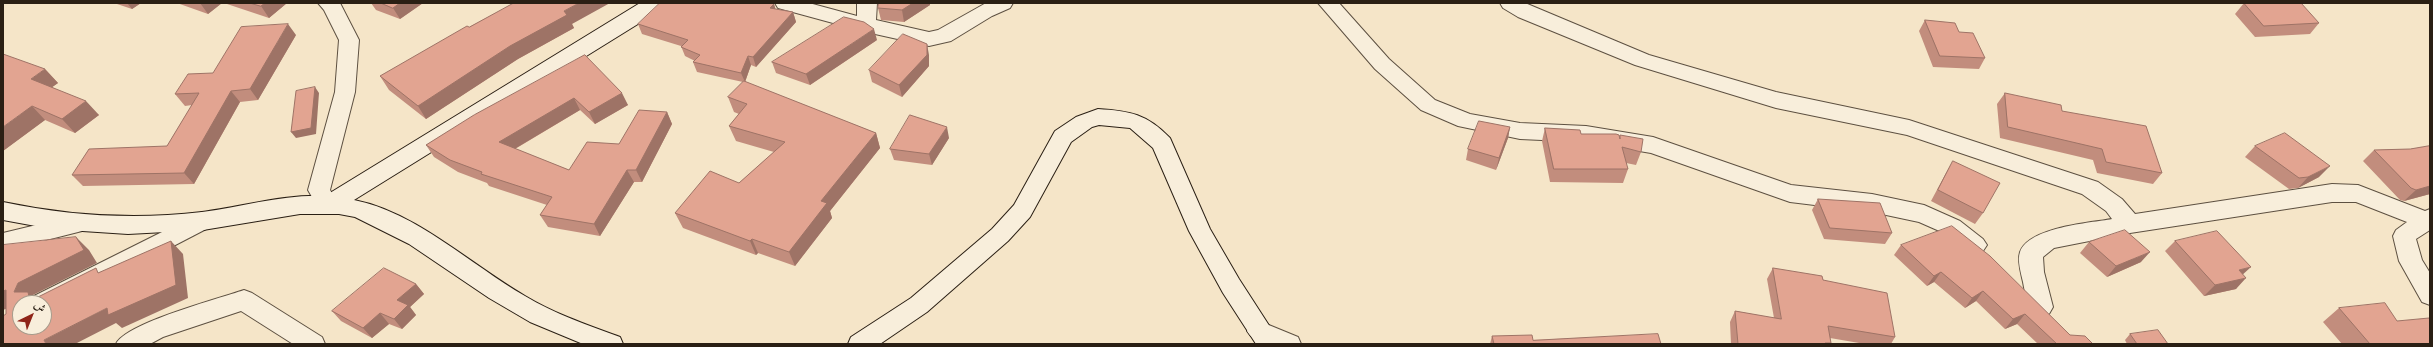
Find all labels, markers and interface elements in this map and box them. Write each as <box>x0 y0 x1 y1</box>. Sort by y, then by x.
north arrow <box>12 295 52 335</box>
text: ش <box>31 298 48 316</box>

